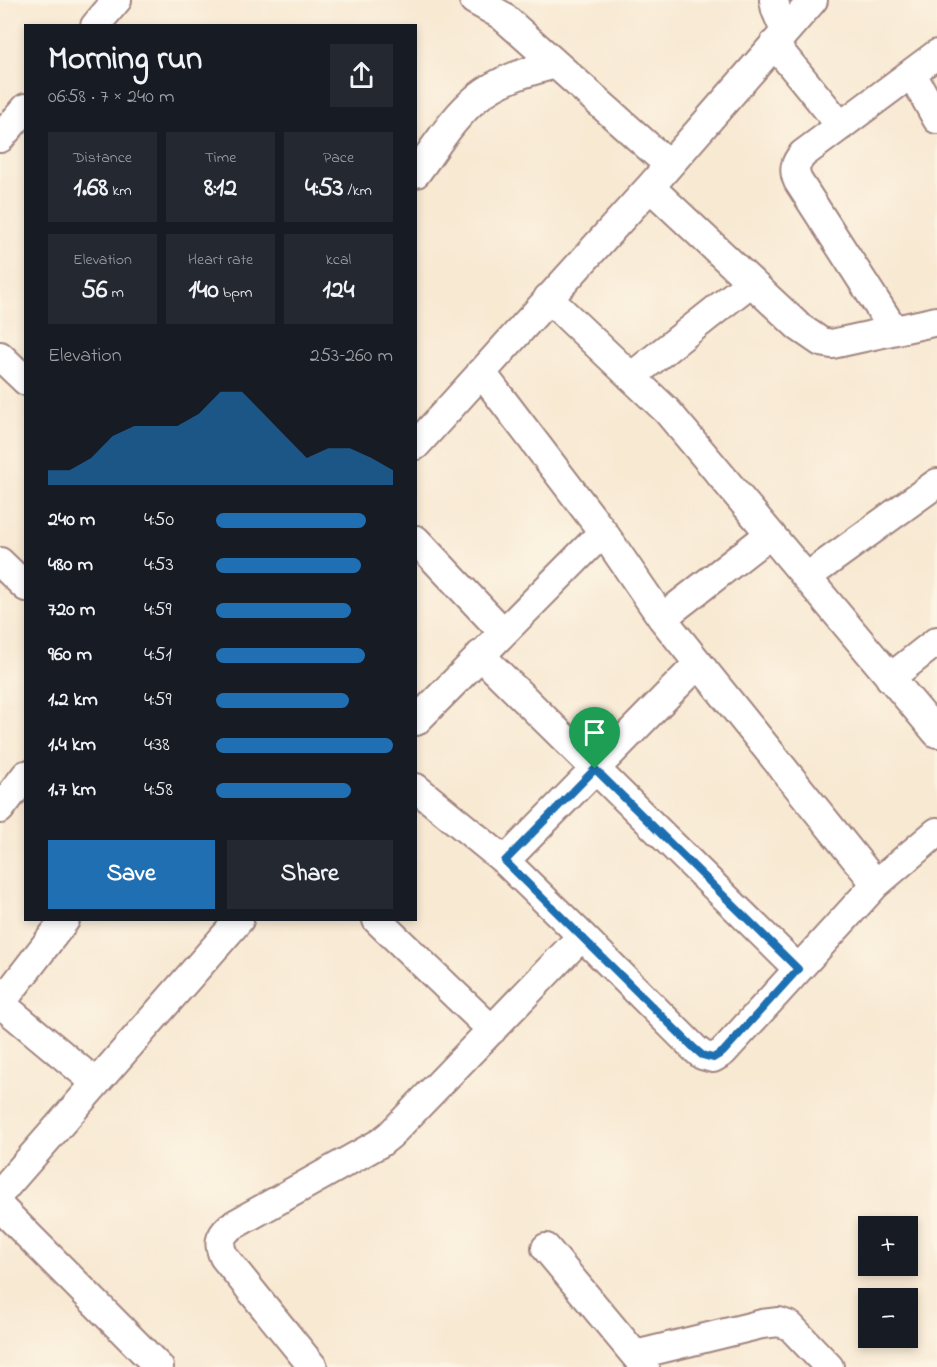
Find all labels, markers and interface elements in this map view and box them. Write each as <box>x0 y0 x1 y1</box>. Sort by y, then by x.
text: Morning run <box>48 36 202 84</box>
button: share <box>330 44 393 107</box>
text: 06:58 · 7 × 240 m <box>48 83 174 112</box>
text: Distance <box>73 146 132 170</box>
text: Time <box>205 146 236 170</box>
text: Pace <box>323 146 354 170</box>
text: 1.68 <box>73 170 108 208</box>
text: 8:12 <box>204 170 237 208</box>
text: 4:53 <box>305 170 344 208</box>
text: km <box>108 179 132 203</box>
text: /km <box>344 179 372 203</box>
text: Elevation <box>73 248 132 272</box>
text: Heart rate <box>188 248 253 272</box>
text: kcal <box>326 248 351 272</box>
text: 56 <box>81 272 107 310</box>
text: 140 <box>189 272 219 310</box>
text: 124 <box>323 272 354 310</box>
text: m <box>107 281 124 305</box>
text: bpm <box>219 281 252 305</box>
text: Elevation <box>48 342 122 371</box>
text: 253–260 m <box>310 342 393 371</box>
text: 240 m <box>48 506 95 535</box>
text: 4:50 <box>144 506 174 535</box>
text: 480 m <box>48 551 93 580</box>
text: 4:53 <box>144 551 174 580</box>
text: 720 m <box>48 596 95 625</box>
text: 4:59 <box>144 596 171 625</box>
text: 960 m <box>48 641 92 670</box>
text: 4:51 <box>144 641 172 670</box>
text: 1.2 km <box>48 686 98 715</box>
text: 4:59 <box>144 686 171 715</box>
pin <box>569 707 620 769</box>
icon: arrive <box>578 716 611 749</box>
text: 1.4 km <box>48 731 96 760</box>
text: 4:38 <box>144 731 170 760</box>
text: 1.7 km <box>48 776 96 805</box>
text: 4:58 <box>144 776 173 805</box>
button: Save <box>48 840 215 909</box>
button: Share <box>227 840 393 909</box>
map controls <box>858 1216 918 1348</box>
button: + <box>858 1216 918 1276</box>
button: − <box>858 1288 918 1348</box>

